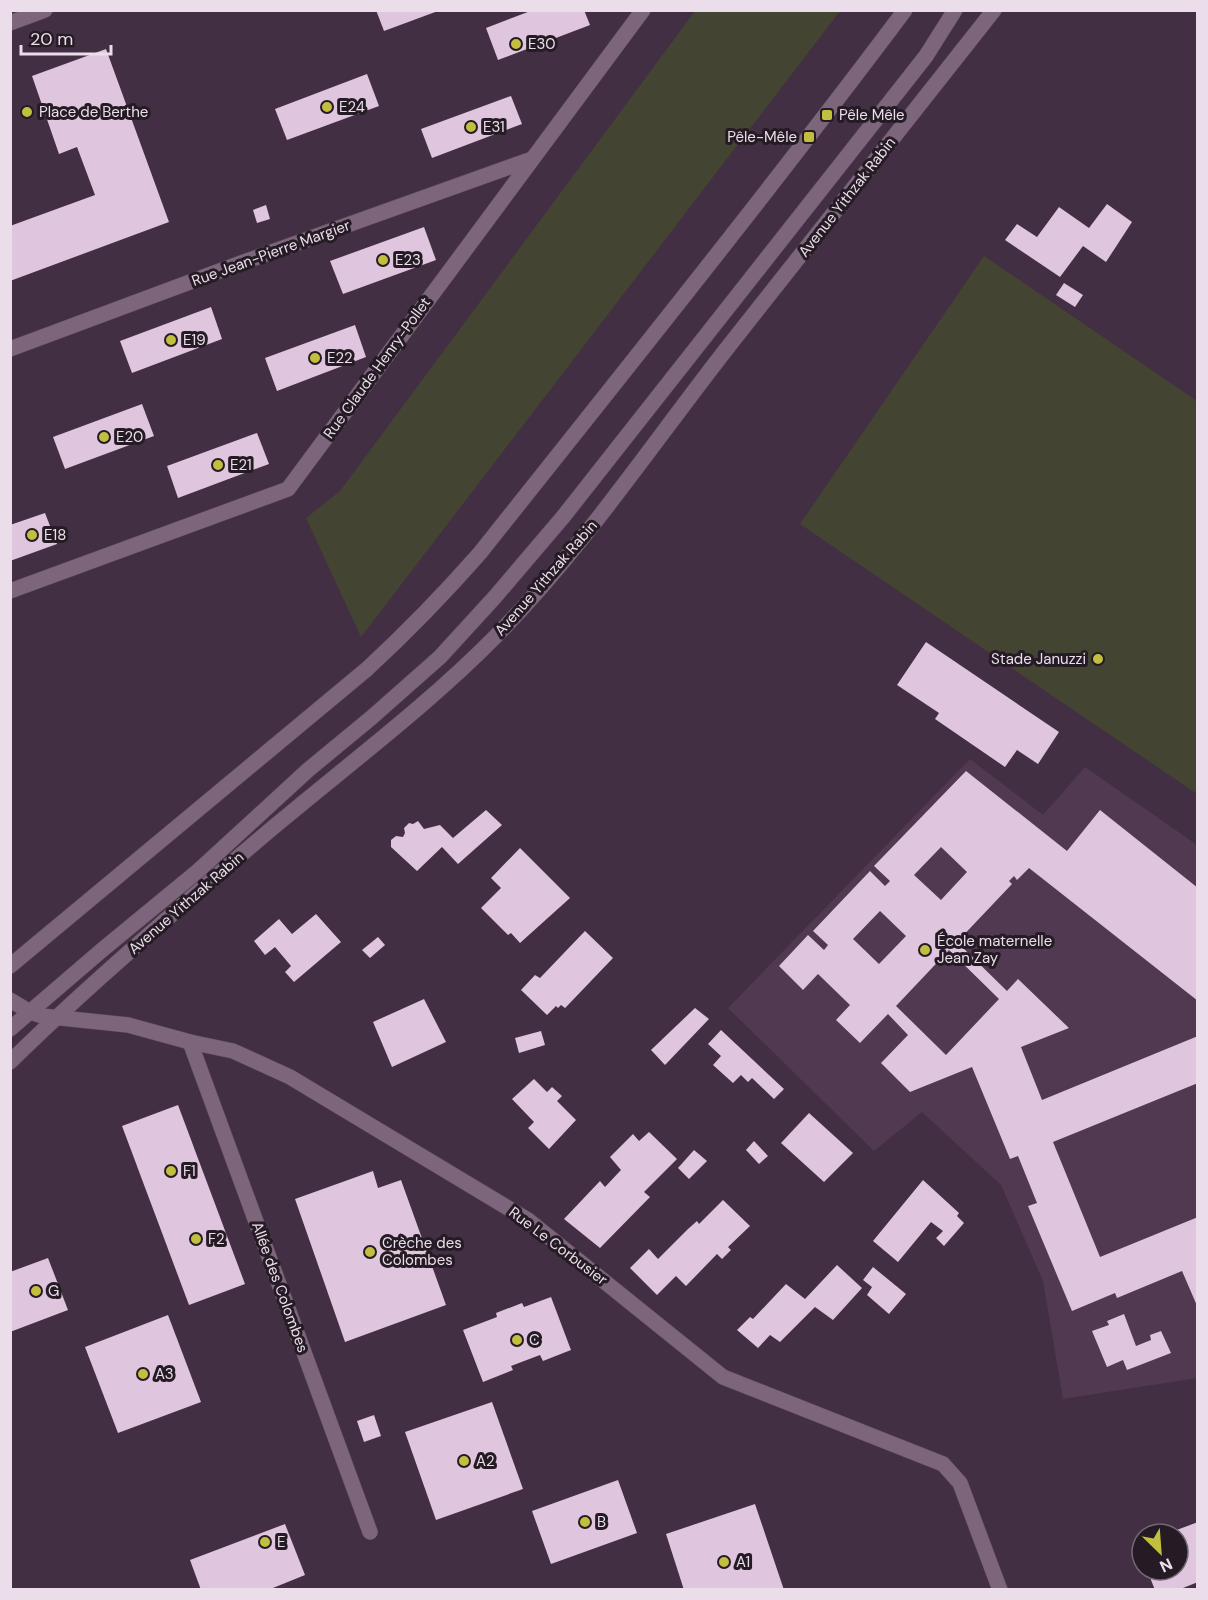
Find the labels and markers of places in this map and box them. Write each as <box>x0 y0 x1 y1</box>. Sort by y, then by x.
place label: E30 <box>528 34 556 54</box>
marker: E30 <box>509 37 523 51</box>
place label: E24 <box>339 97 365 117</box>
marker: E24 <box>320 100 334 114</box>
place label: Place de Berthe <box>39 102 148 122</box>
marker: Place de Berthe <box>20 105 34 119</box>
place label: Pêle Mêle <box>839 105 905 125</box>
marker: Pêle Mêle <box>820 108 834 122</box>
place label: E31 <box>483 117 505 137</box>
marker: E31 <box>464 120 478 134</box>
place label: Pêle-Mêle <box>727 127 797 147</box>
marker: Pêle-Mêle <box>802 130 816 144</box>
place label: E23 <box>395 250 421 270</box>
marker: E23 <box>376 253 390 267</box>
place label: E19 <box>183 330 206 350</box>
marker: E19 <box>164 333 178 347</box>
place label: E22 <box>327 348 353 368</box>
marker: E22 <box>308 351 322 365</box>
place label: E20 <box>116 427 143 447</box>
marker: E20 <box>97 430 111 444</box>
place label: E21 <box>230 455 252 475</box>
marker: E21 <box>211 458 225 472</box>
place label: E18 <box>44 525 66 545</box>
marker: E18 <box>25 528 39 542</box>
place label: Stade Januzzi <box>991 649 1086 669</box>
marker: Stade Januzzi <box>1091 652 1105 666</box>
place label: École maternelle Jean Zay <box>937 931 1052 968</box>
marker: École maternelle Jean Zay <box>918 943 932 957</box>
place label: F1 <box>183 1161 196 1181</box>
marker: F1 <box>164 1164 178 1178</box>
place label: F2 <box>208 1229 225 1249</box>
marker: F2 <box>189 1232 203 1246</box>
place label: Crèche des Colombes <box>382 1233 462 1270</box>
marker: Crèche des Colombes <box>363 1245 377 1259</box>
place label: G <box>48 1281 59 1301</box>
marker: G <box>29 1284 43 1298</box>
place label: C <box>529 1330 540 1350</box>
marker: C <box>510 1333 524 1347</box>
place label: A3 <box>155 1364 174 1384</box>
marker: A3 <box>136 1367 150 1381</box>
place label: A2 <box>476 1451 495 1471</box>
marker: A2 <box>457 1454 471 1468</box>
place label: B <box>597 1512 606 1532</box>
marker: B <box>578 1515 592 1529</box>
place label: E <box>277 1532 285 1552</box>
marker: E <box>258 1535 272 1549</box>
place label: A1 <box>736 1552 750 1572</box>
marker: A1 <box>717 1555 731 1569</box>

